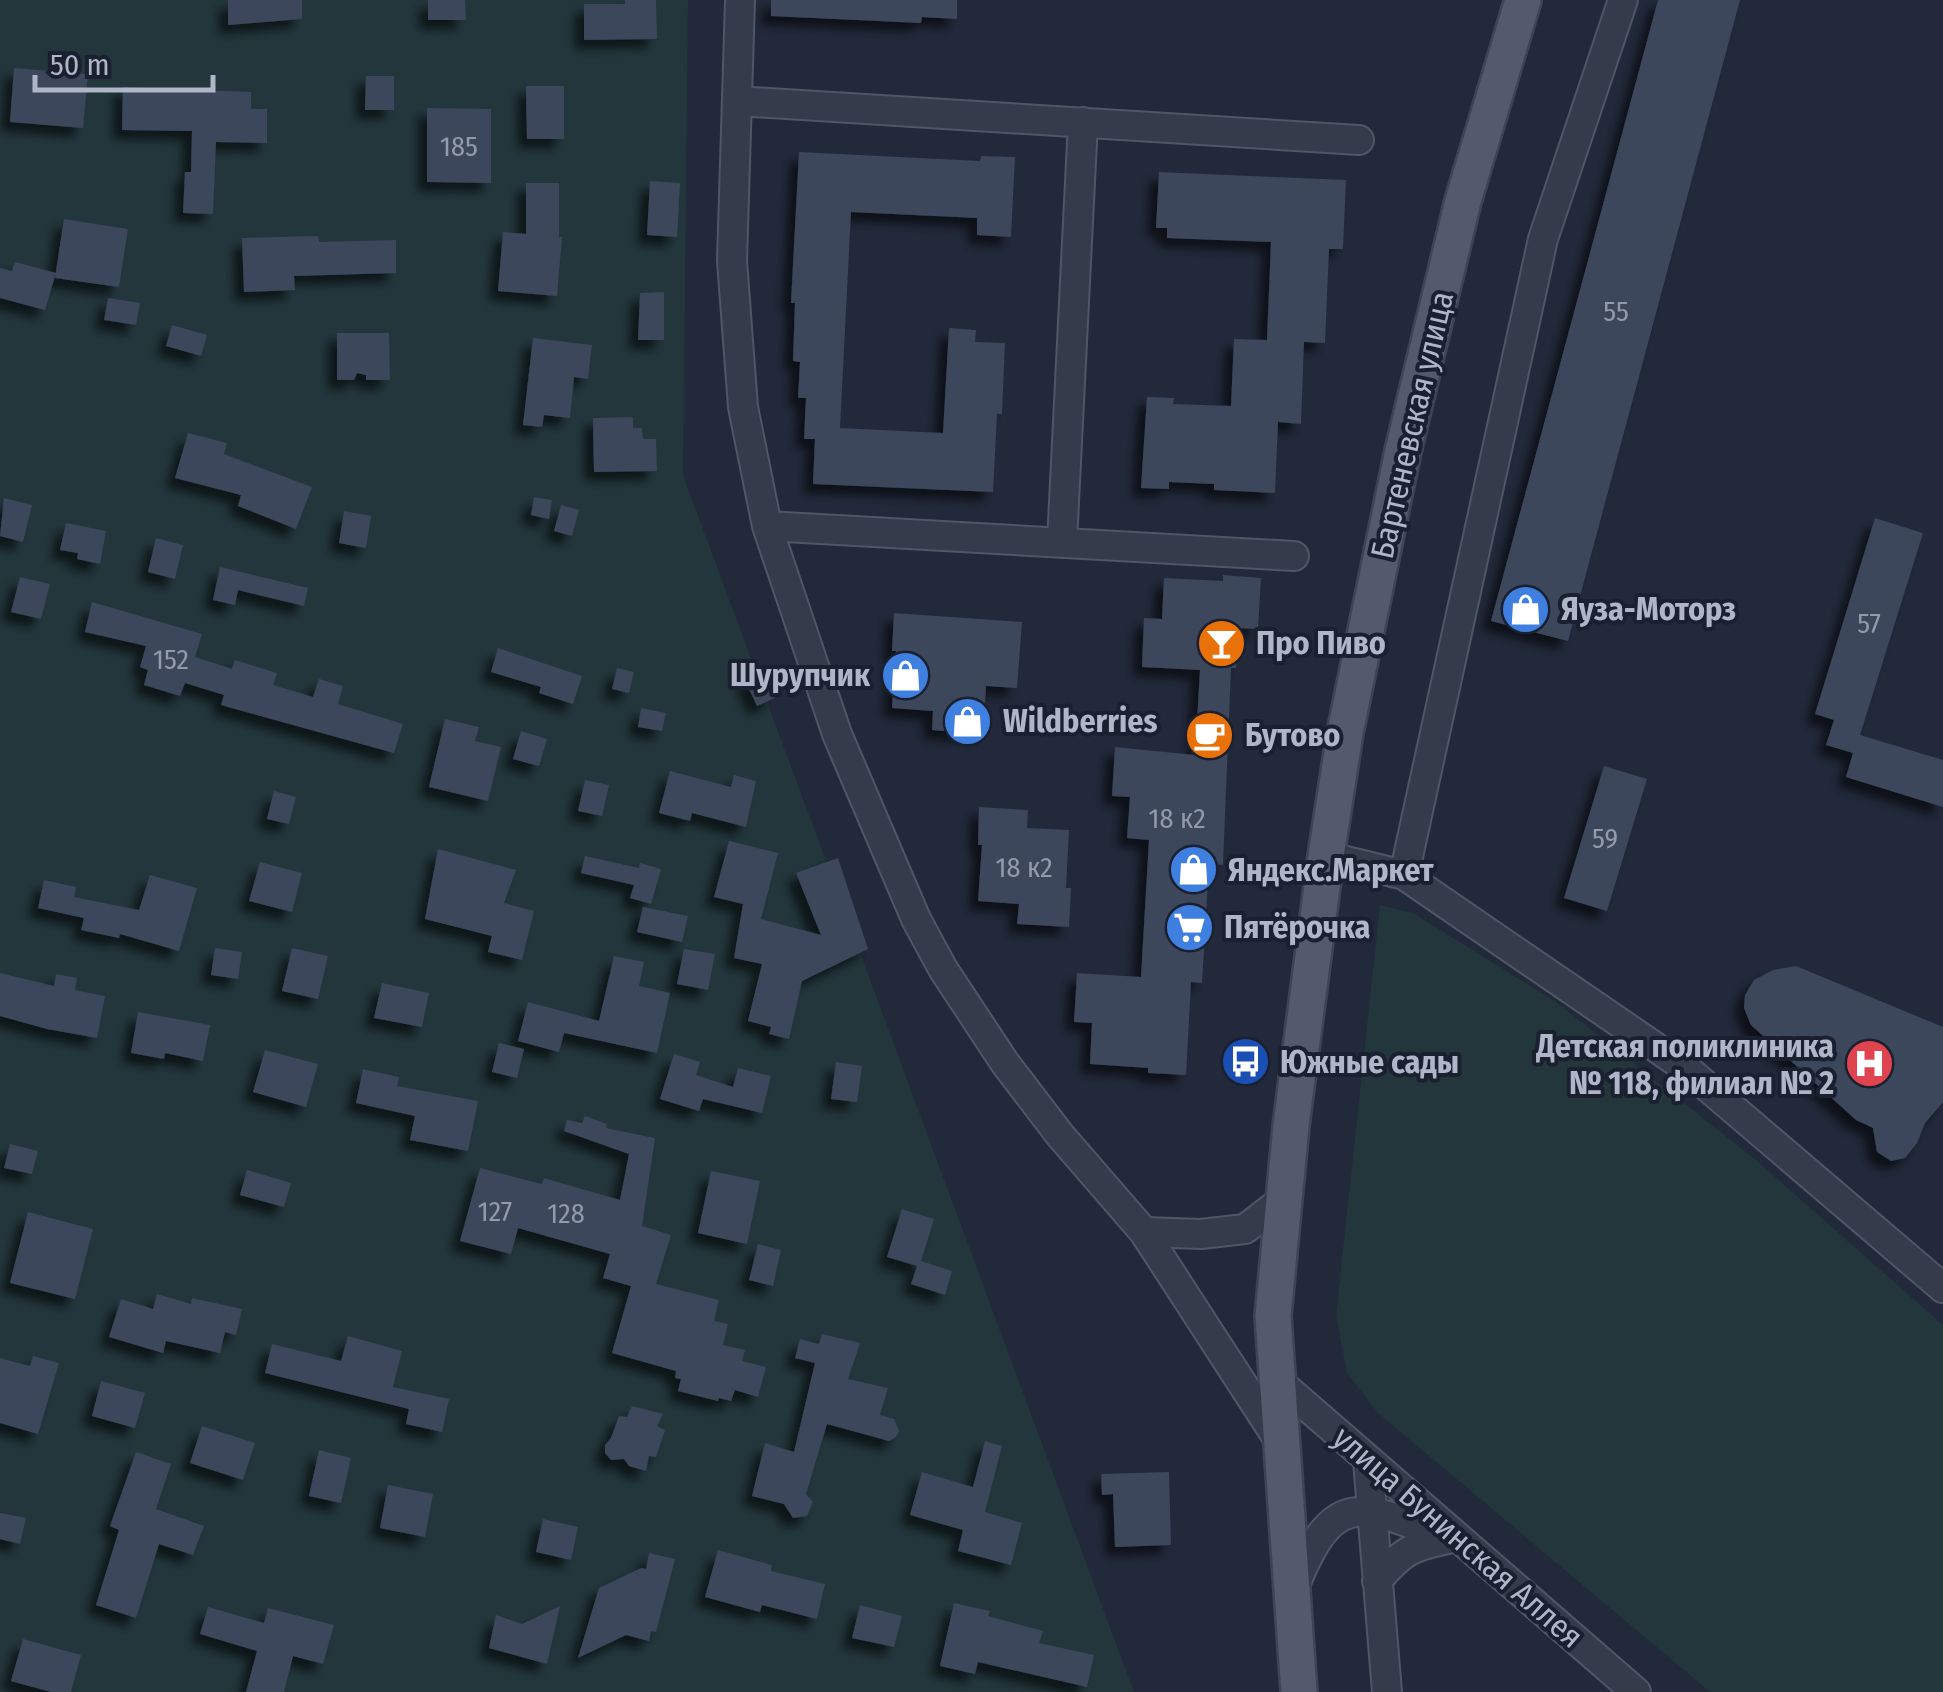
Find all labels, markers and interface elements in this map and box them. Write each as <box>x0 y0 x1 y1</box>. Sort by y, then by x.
scale bar <box>35 30 212 92</box>
text: 50 m <box>50 47 110 83</box>
house number: 185 <box>440 130 478 163</box>
street label: Бартеневская улица <box>1363 288 1461 562</box>
house number: 55 <box>1603 295 1629 328</box>
shop icon: Яуза-Моторз <box>1500 583 1552 635</box>
place label: Яуза-Моторз <box>1561 590 1736 628</box>
house number: 57 <box>1857 607 1881 640</box>
bar icon: Про Пиво <box>1195 617 1247 669</box>
place label: Про Пиво <box>1256 624 1386 662</box>
house number: 152 <box>153 643 189 676</box>
shop icon: Шурупчик <box>879 649 931 701</box>
place label: Шурупчик <box>730 656 871 694</box>
shop icon: Wildberries <box>942 695 994 747</box>
place label: Wildberries <box>1003 702 1158 740</box>
cafe icon: Бутово <box>1184 709 1236 761</box>
place label: Бутово <box>1245 716 1340 754</box>
house number: 18 к2 <box>1149 802 1205 835</box>
house number: 59 <box>1592 822 1618 855</box>
shop icon: Яндекс.Маркет <box>1167 844 1219 896</box>
house number: 18 к2 <box>996 851 1052 884</box>
place label: Яндекс.Маркет <box>1228 851 1434 889</box>
supermarket icon: Пятёрочка <box>1163 901 1215 953</box>
place label: Пятёрочка <box>1224 908 1371 946</box>
place label: Детская поликлиника № 118, филиал № 2 <box>1535 1027 1834 1102</box>
bus stop icon: Южные сады <box>1219 1036 1271 1088</box>
hospital icon: Детская поликлиника № 118, филиал № 2 <box>1843 1038 1895 1090</box>
place label: Южные сады <box>1280 1043 1459 1081</box>
house number: 127 <box>478 1195 512 1228</box>
house number: 128 <box>547 1197 585 1230</box>
street label: улица Бунинская Аллея <box>1325 1418 1591 1656</box>

